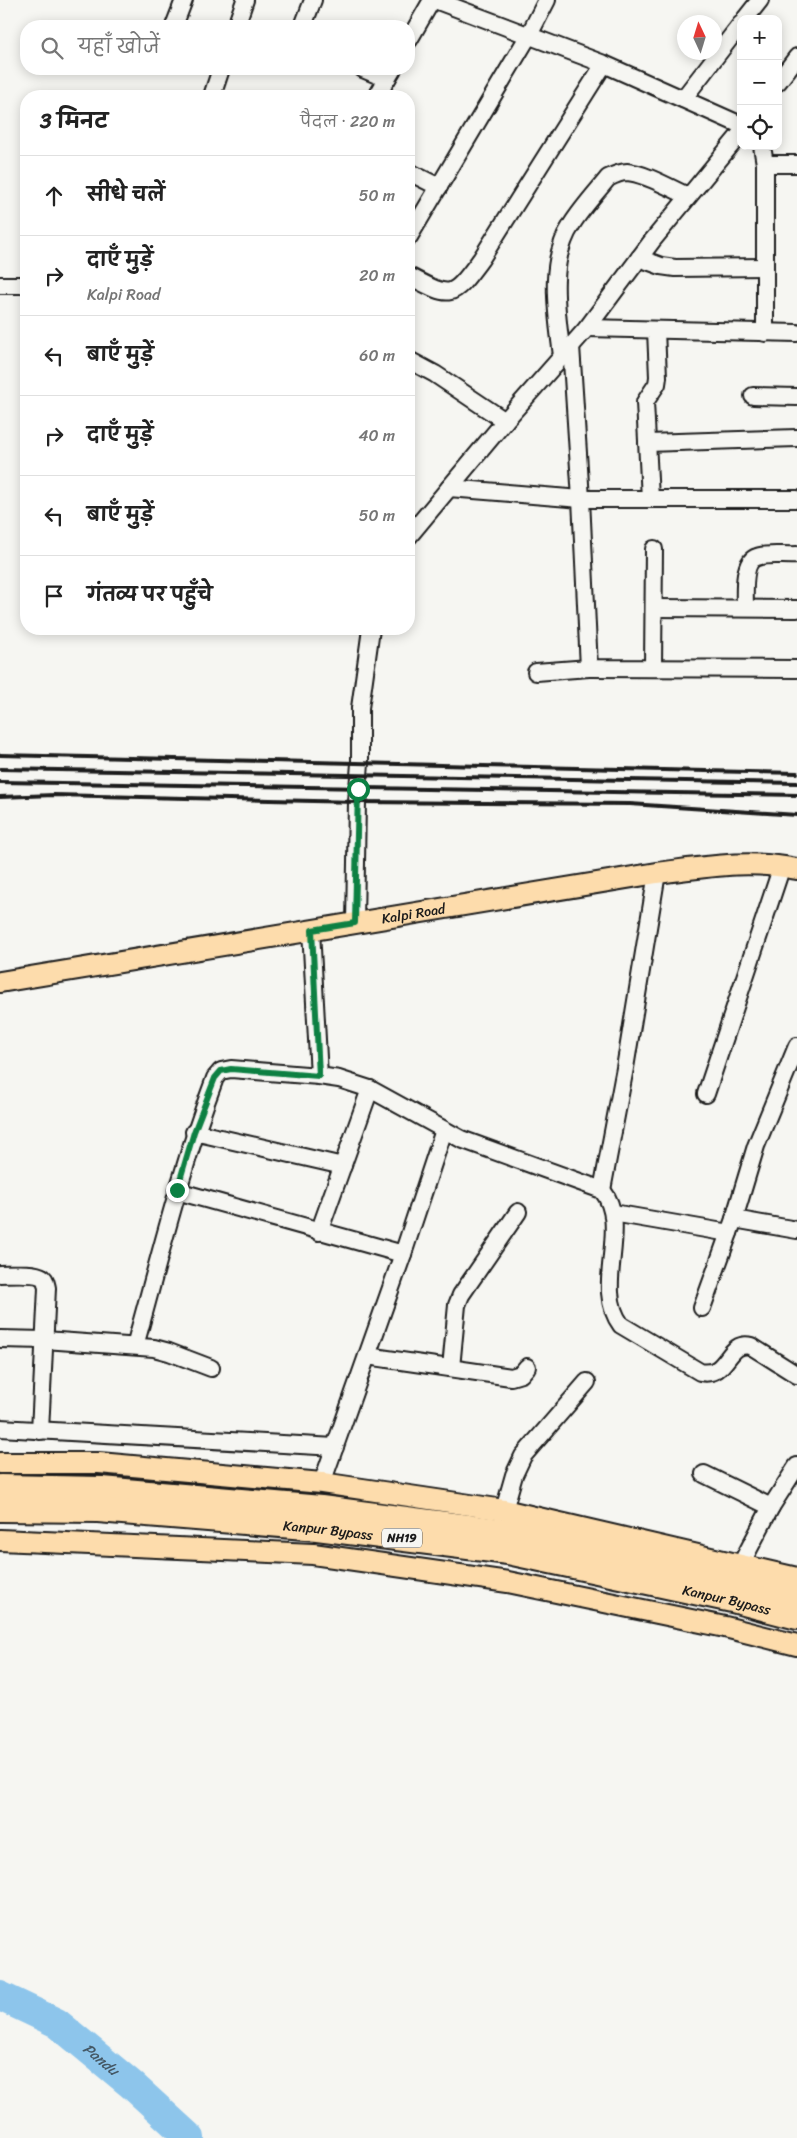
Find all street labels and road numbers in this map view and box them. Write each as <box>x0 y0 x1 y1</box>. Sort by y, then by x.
street label: Kalpi Road <box>380 896 449 932</box>
street label: Kanpur Bypass <box>282 1513 375 1548</box>
road number: NH19 <box>382 1529 422 1548</box>
street label: Kanpur Bypass <box>680 1578 774 1623</box>

